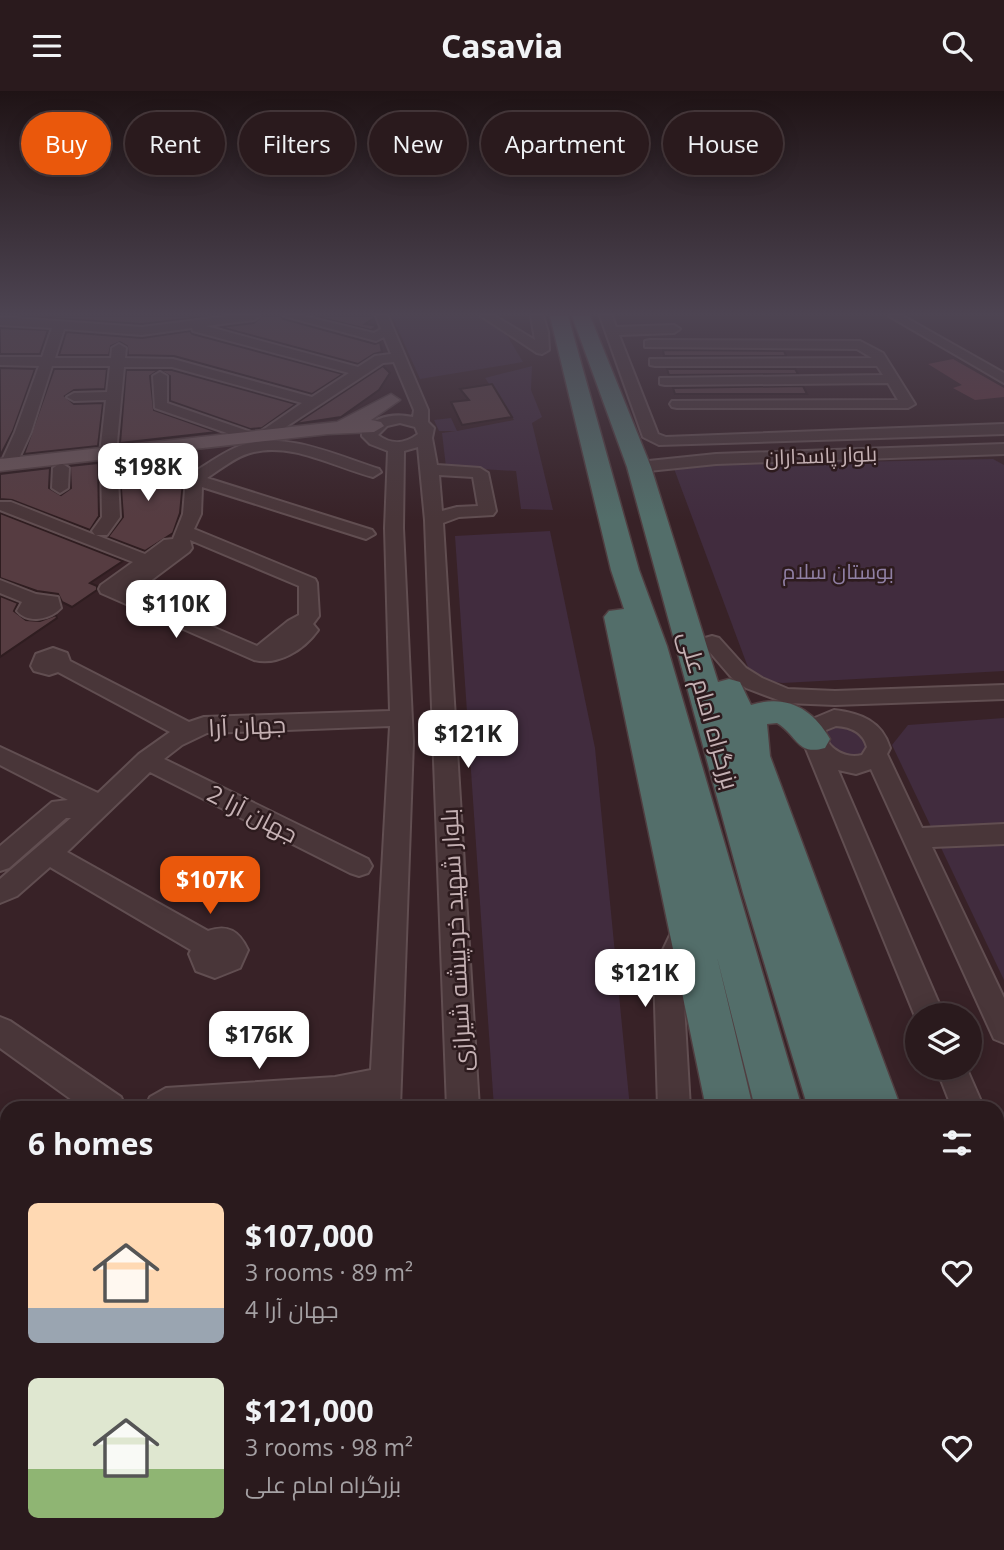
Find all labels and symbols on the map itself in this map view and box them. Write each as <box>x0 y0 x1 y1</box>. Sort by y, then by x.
street label: بلوار پاسداران <box>765 439 878 472</box>
pin: $198K <box>99 443 197 503</box>
park label: بوستان سلام <box>782 557 894 586</box>
pin: $110K <box>127 581 225 640</box>
street label: بزرگراه امام علی <box>671 627 748 793</box>
street label: جهان آرا <box>207 706 287 744</box>
pin: $121K <box>419 711 517 770</box>
street label: جهان آرا 2 <box>202 776 304 850</box>
street label: بلوار شهید خردپیشه شیرازی <box>432 808 479 1072</box>
pin: $107K <box>161 857 259 916</box>
pin: $121K <box>596 949 694 1009</box>
pin: $176K <box>210 1011 308 1071</box>

